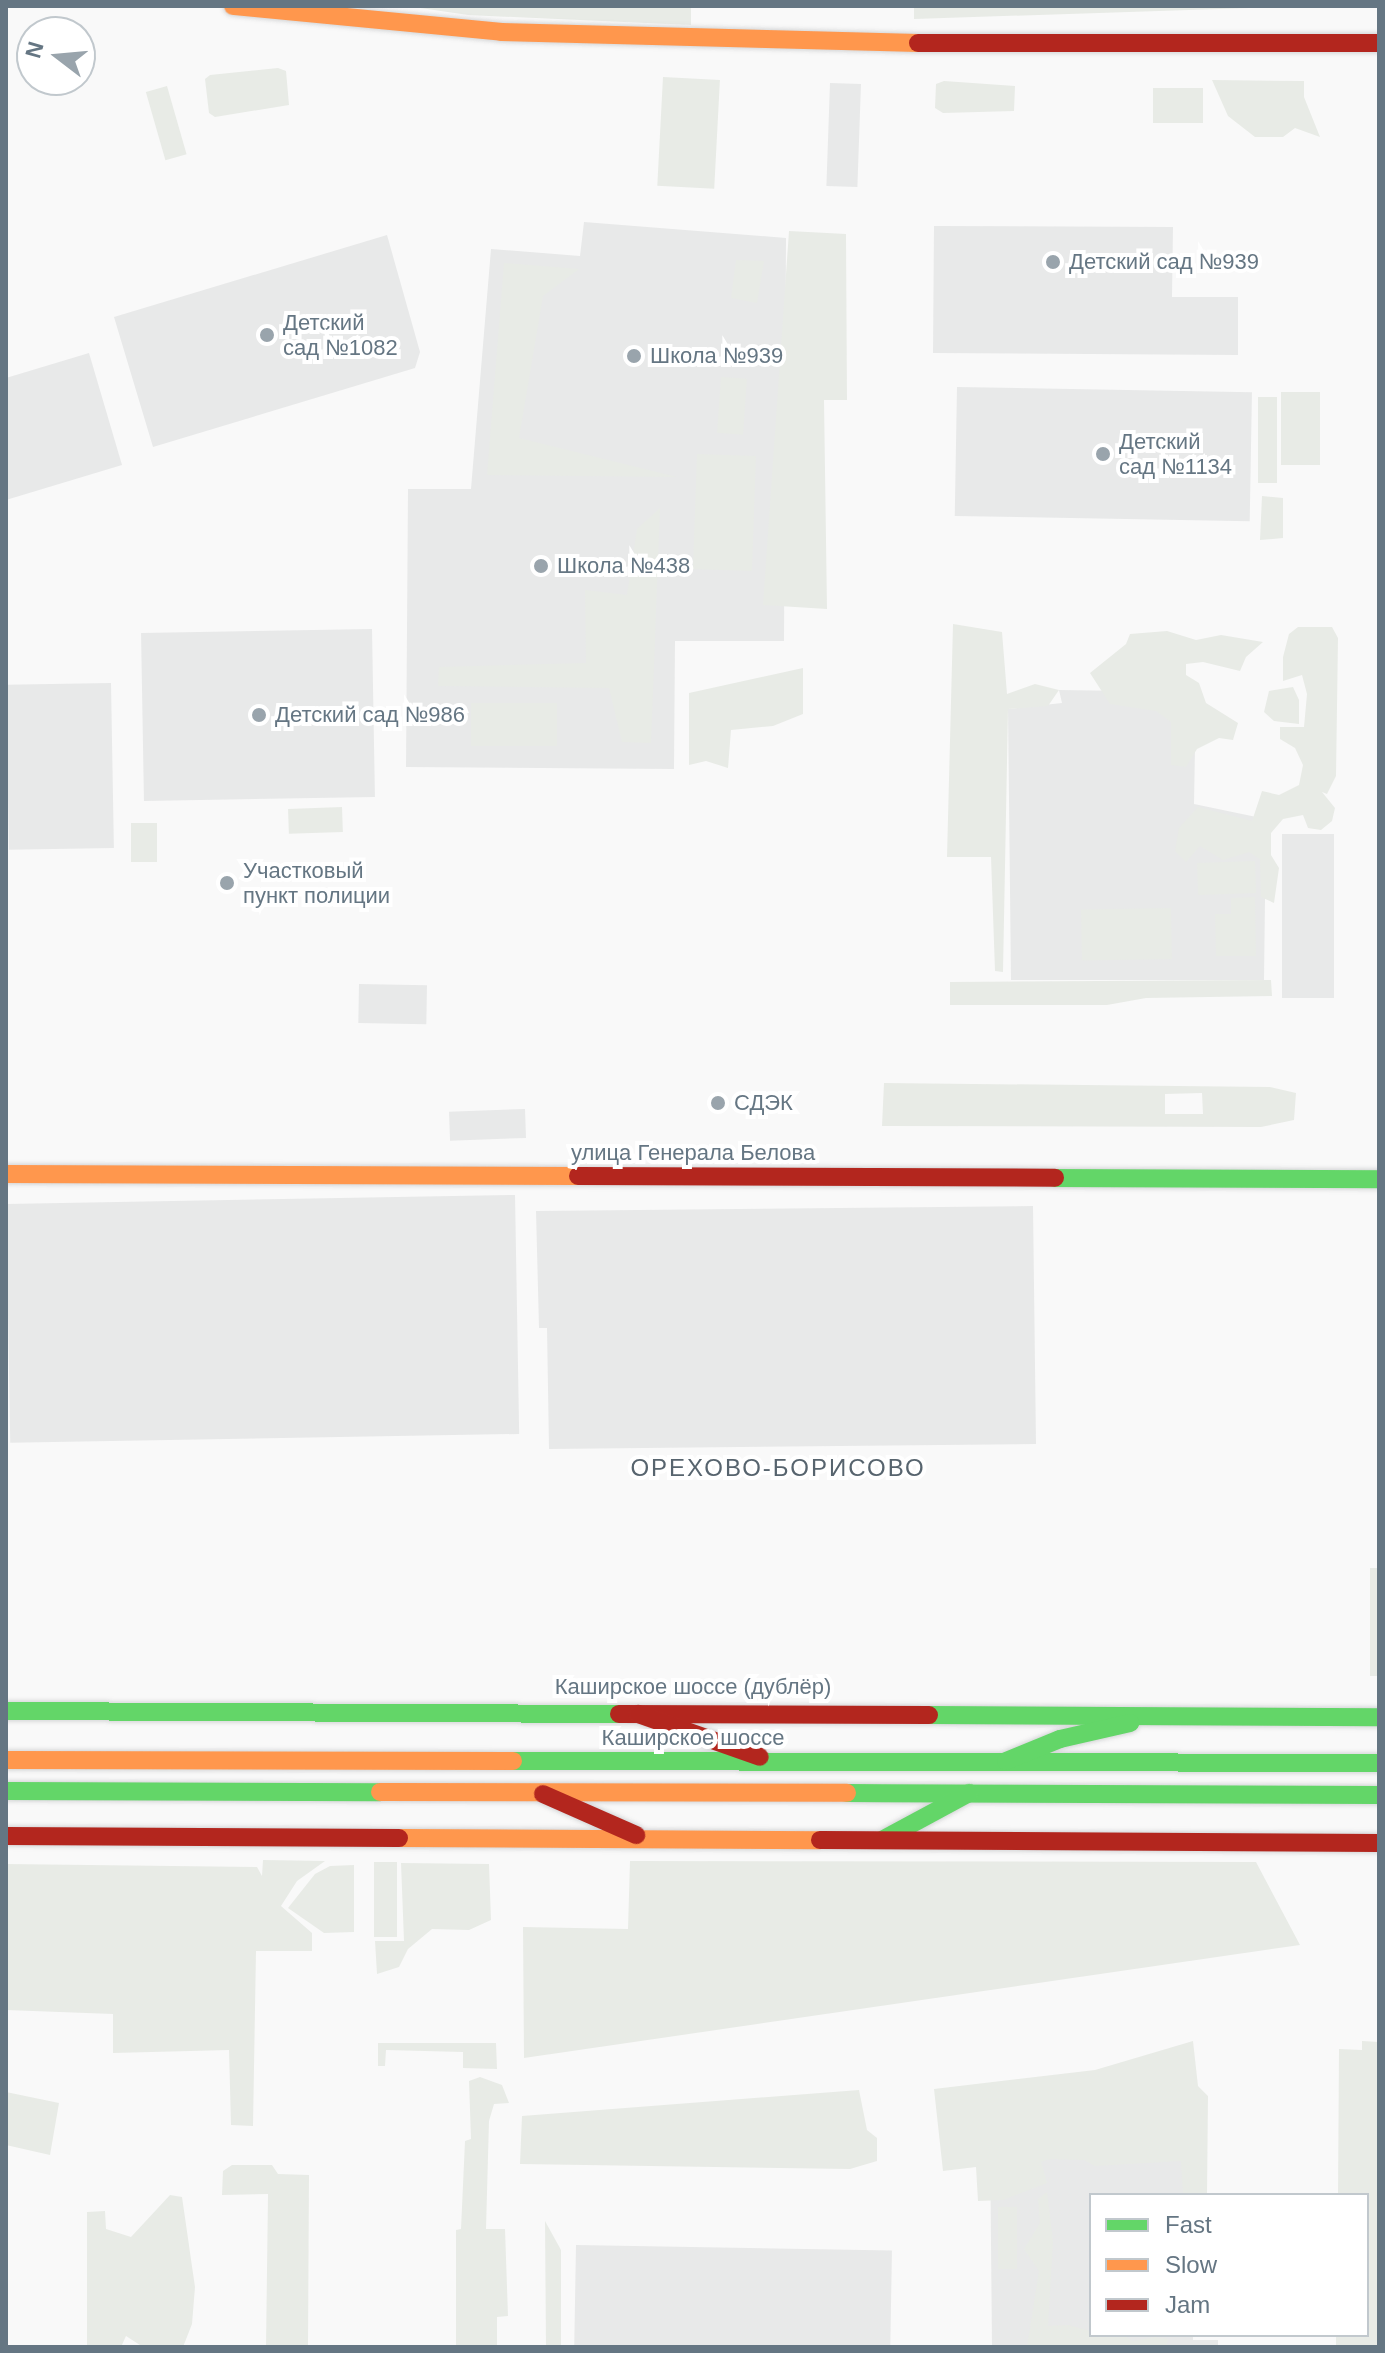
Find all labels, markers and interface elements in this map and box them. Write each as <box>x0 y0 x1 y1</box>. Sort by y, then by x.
north arrow <box>16 16 96 96</box>
text: N <box>20 39 49 61</box>
place label: Детский сад №939 <box>1069 249 1259 275</box>
marker: Детский сад №939 <box>1044 253 1062 271</box>
place label: Детский сад №1082 <box>283 309 398 360</box>
marker: Детский сад №1082 <box>258 326 276 344</box>
place label: Школа №939 <box>650 343 783 369</box>
marker: Школа №939 <box>625 347 643 365</box>
place label: Детский сад №1134 <box>1119 428 1232 480</box>
marker: Детский сад №1134 <box>1094 445 1112 463</box>
place label: Школа №438 <box>557 553 690 579</box>
marker: Школа №438 <box>532 557 550 575</box>
place label: Детский сад №986 <box>275 702 465 728</box>
marker: Детский сад №986 <box>250 706 268 724</box>
place label: Участковый пункт полиции <box>243 857 390 908</box>
marker: Участковый пункт полиции <box>218 874 236 892</box>
place label: СДЭК <box>734 1090 793 1116</box>
marker: СДЭК <box>709 1094 727 1112</box>
street label: улица Генерала Белова <box>571 1140 815 1166</box>
district label: ОРЕХОВО-БОРИСОВО <box>630 1454 926 1482</box>
street label: Каширское шоссе (дублёр) <box>555 1674 831 1700</box>
street label: Каширское шоссе <box>602 1725 784 1751</box>
legend <box>1089 2193 1369 2337</box>
text: Fast <box>1165 2211 1212 2238</box>
text: Slow <box>1165 2251 1217 2278</box>
text: Jam <box>1165 2291 1210 2318</box>

